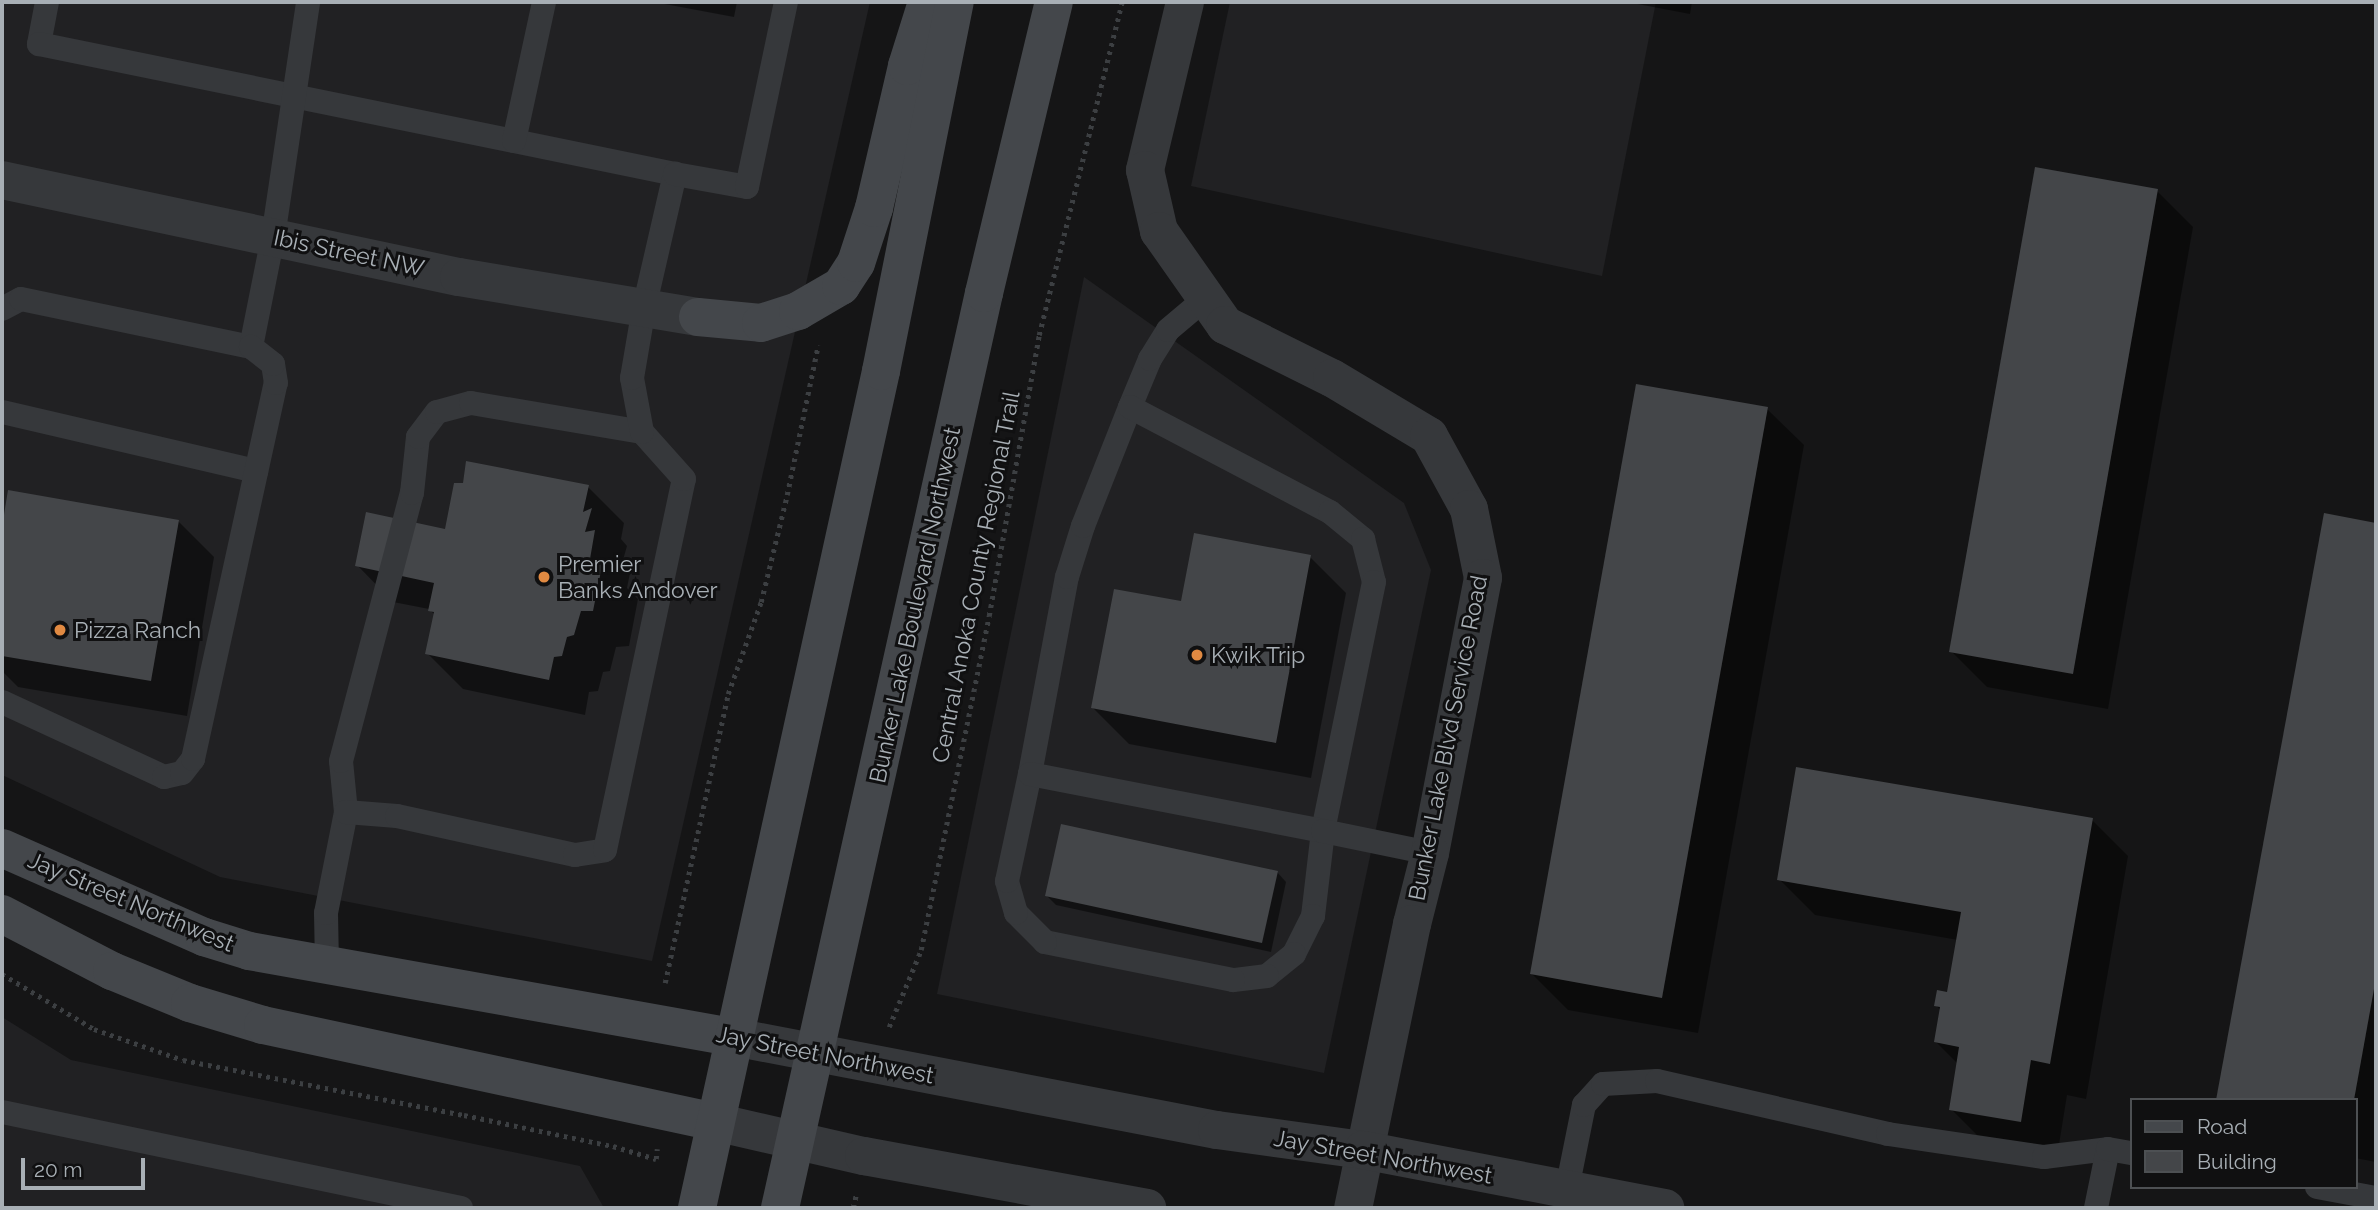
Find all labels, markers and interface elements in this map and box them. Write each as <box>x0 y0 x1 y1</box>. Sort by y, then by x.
street label: Ibis Street NW <box>271 224 427 282</box>
street label: Central Anoka County Regional Trail <box>926 387 1026 767</box>
street label: Bunker Lake Boulevard Northwest <box>864 424 966 786</box>
place label: Premier Banks Andover <box>558 550 718 604</box>
marker: Premier Banks Andover <box>536 569 552 585</box>
street label: Bunker Lake Blvd Service Road <box>1403 573 1493 903</box>
place label: Pizza Ranch <box>74 616 201 644</box>
marker: Pizza Ranch <box>52 622 68 638</box>
place label: Kwik Trip <box>1211 641 1306 669</box>
marker: Kwik Trip <box>1189 647 1205 663</box>
street label: Jay Street Northwest <box>24 846 238 958</box>
street label: Jay Street Northwest <box>714 1020 936 1090</box>
legend <box>2130 1098 2357 1189</box>
text: Road <box>2197 1114 2247 1139</box>
street label: Jay Street Northwest <box>1271 1124 1495 1190</box>
scale bar <box>24 1144 149 1188</box>
text: Building <box>2197 1149 2277 1174</box>
text: 20 m <box>34 1157 82 1182</box>

